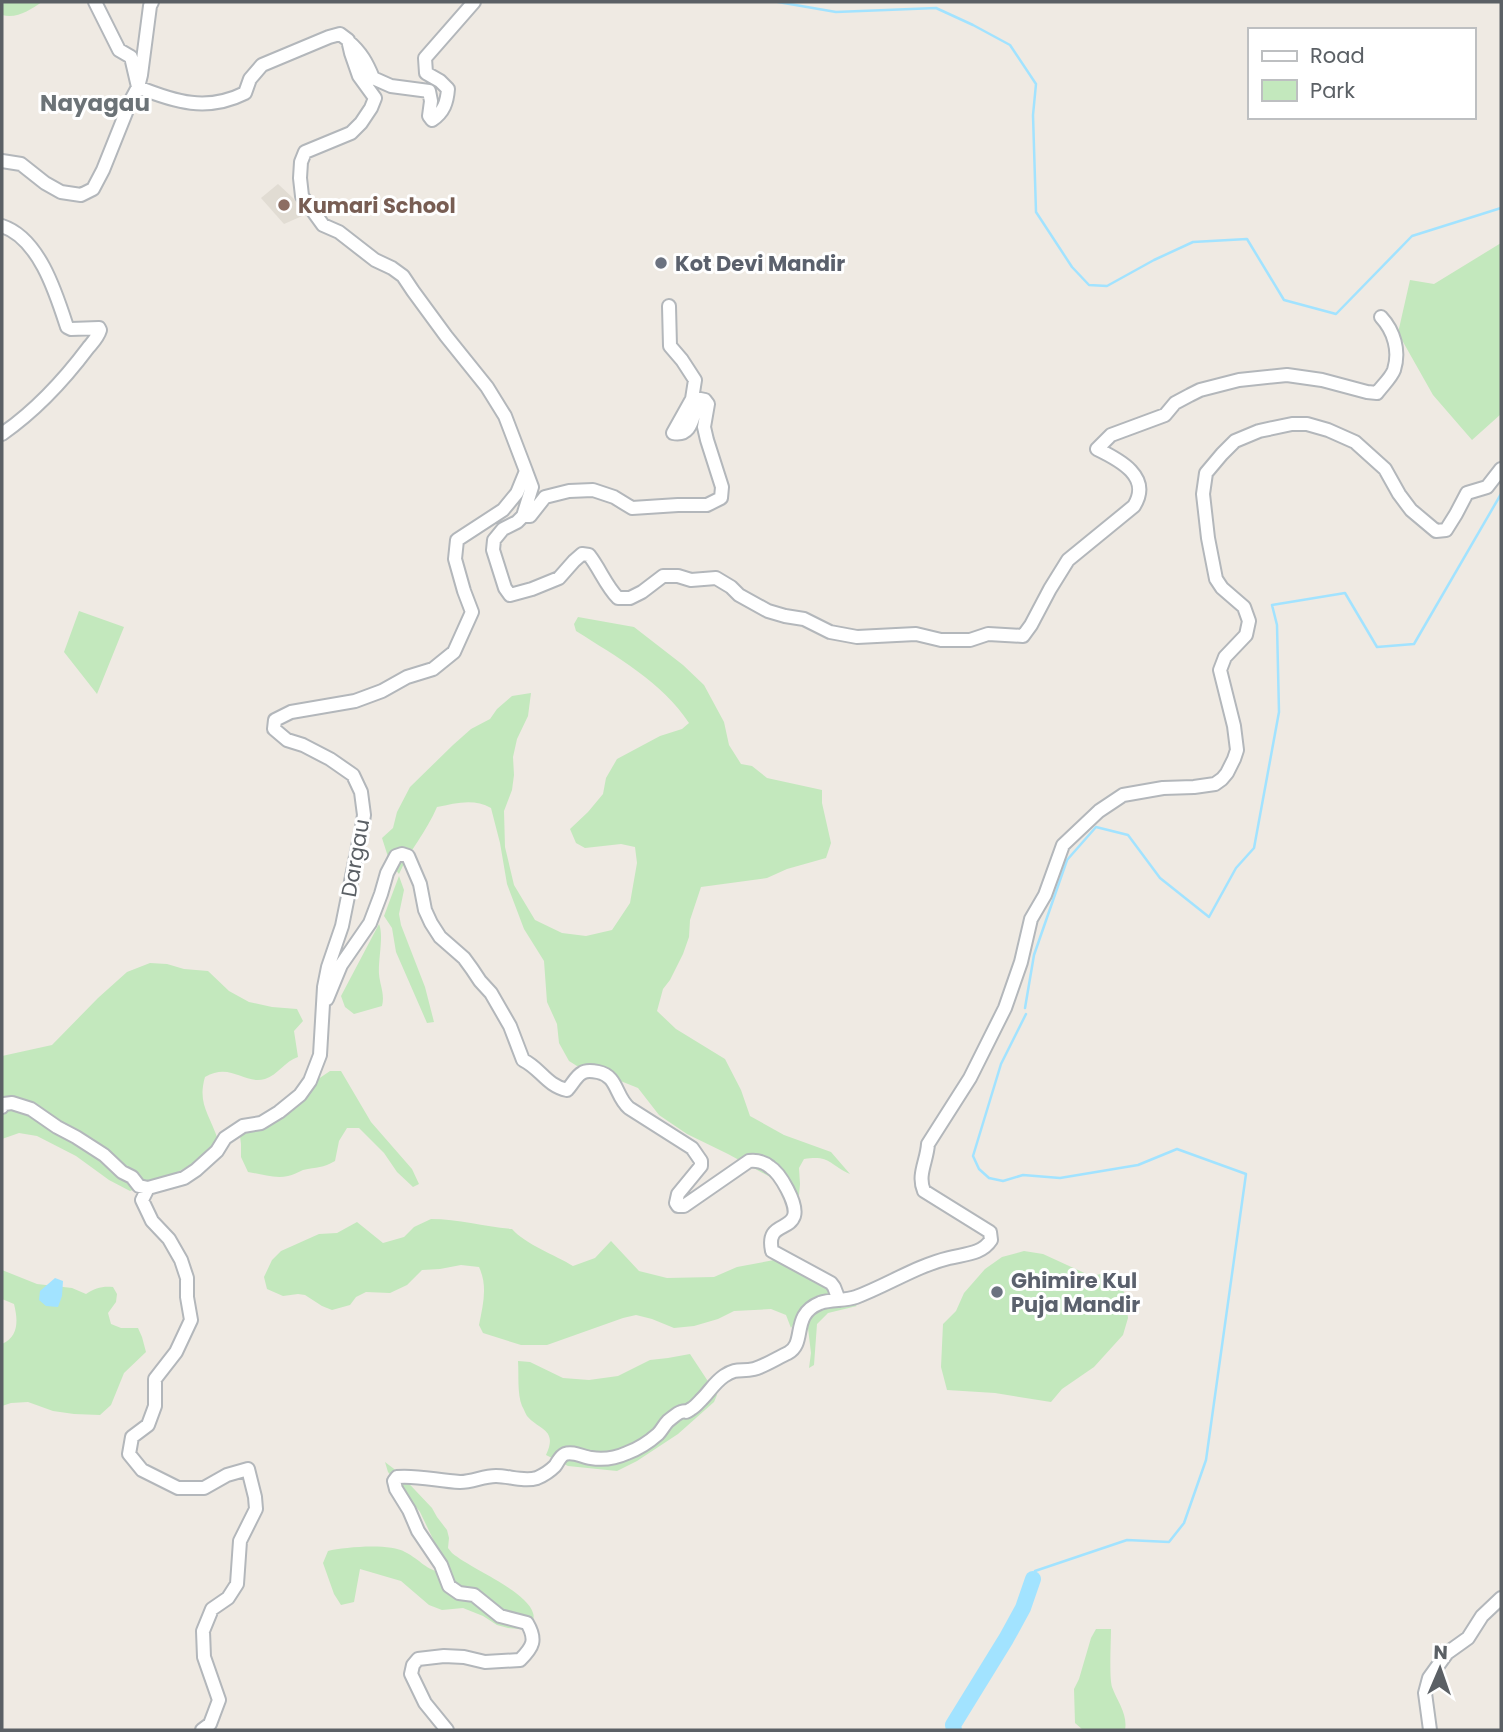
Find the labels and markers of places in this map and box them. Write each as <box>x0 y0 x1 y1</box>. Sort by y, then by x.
place label: Kumari School <box>298 191 456 220</box>
marker: Kumari School <box>276 197 292 213</box>
place label: Kot Devi Mandir <box>675 249 845 278</box>
marker: Kot Devi Mandir <box>653 255 669 271</box>
place label: Ghimire Kul Puja Mandir <box>1011 1266 1140 1319</box>
marker: Ghimire Kul Puja Mandir <box>989 1284 1005 1300</box>

